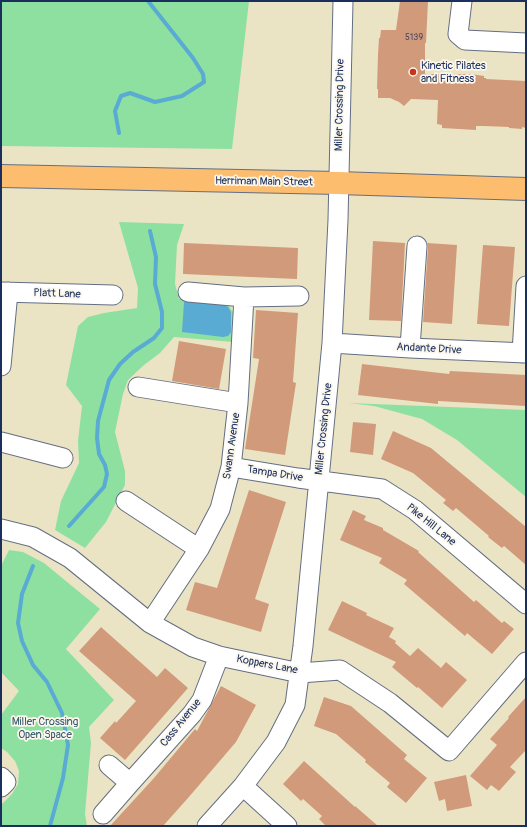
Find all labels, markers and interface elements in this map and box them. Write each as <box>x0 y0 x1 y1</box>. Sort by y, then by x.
house number: 5139 <box>405 33 423 43</box>
street label: Miller Crossing Drive <box>333 59 347 151</box>
place label: Kinetic Pilates and Fitness <box>421 59 486 85</box>
marker: Kinetic Pilates and Fitness <box>408 67 418 77</box>
street label: Herriman Main Street <box>215 175 313 189</box>
street label: Platt Lane <box>33 287 81 301</box>
street label: Andante Drive <box>396 341 462 357</box>
street label: Miller Crossing Drive <box>313 382 335 476</box>
street label: Swann Avenue <box>221 412 243 480</box>
street label: Tampa Drive <box>246 463 304 485</box>
street label: Pike Hill Lane <box>404 501 458 549</box>
street label: Koppers Lane <box>235 653 299 677</box>
street label: Cass Avenue <box>158 696 204 750</box>
park label: Miller Crossing Open Space <box>12 715 78 741</box>

